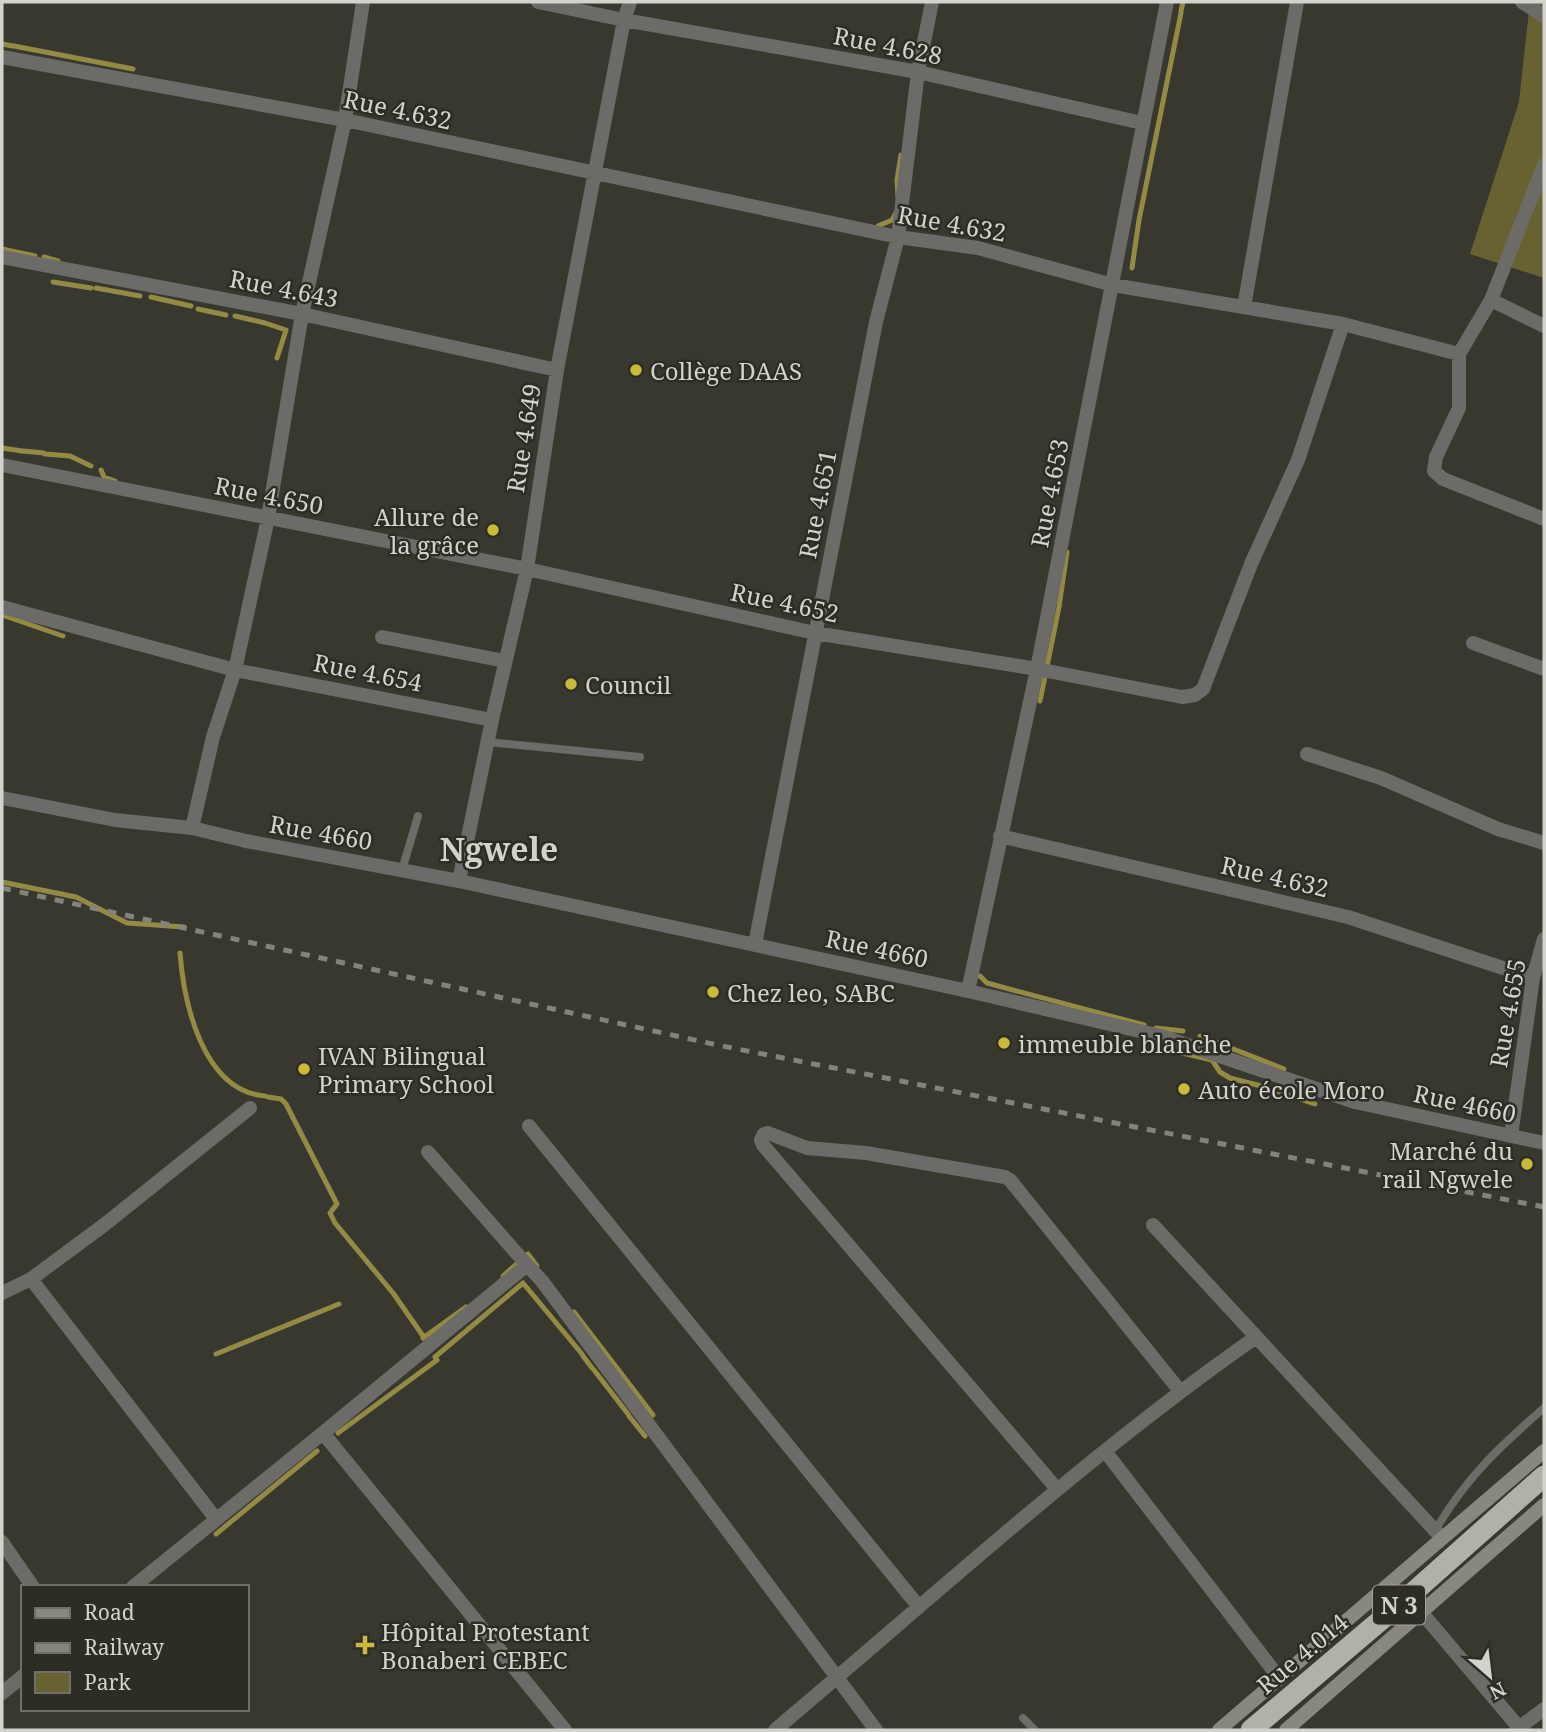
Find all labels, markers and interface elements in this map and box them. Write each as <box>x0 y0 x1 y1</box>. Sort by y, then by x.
street label: Rue 4.628 <box>831 18 945 72</box>
street label: Rue 4.632 <box>341 81 455 137</box>
street label: Rue 4.632 <box>895 197 1009 249</box>
street label: Rue 4.643 <box>227 261 341 315</box>
place label: Collège DAAS <box>650 354 802 387</box>
marker: Collège DAAS <box>628 362 644 378</box>
street label: Rue 4.649 <box>498 381 548 495</box>
street label: Rue 4.653 <box>1022 436 1076 550</box>
street label: Rue 4.651 <box>790 447 844 561</box>
street label: Rue 4.650 <box>212 468 326 522</box>
place label: Allure de la grâce <box>374 500 479 561</box>
marker: Allure de la grâce <box>485 522 501 538</box>
street label: Rue 4.652 <box>728 574 842 630</box>
street label: Rue 4.654 <box>311 645 426 699</box>
place label: Council <box>585 668 672 701</box>
marker: Council <box>563 676 579 692</box>
street label: Rue 4660 <box>267 807 375 857</box>
district label: Ngwele <box>440 827 558 870</box>
street label: Rue 4.632 <box>1218 848 1332 904</box>
street label: Rue 4660 <box>823 921 931 975</box>
street label: Rue 4.655 <box>1481 956 1533 1070</box>
place label: Chez leo, SABC <box>727 976 895 1009</box>
marker: Chez leo, SABC <box>705 984 721 1000</box>
place label: immeuble blanche <box>1018 1027 1231 1060</box>
marker: immeuble blanche <box>996 1035 1012 1051</box>
place label: IVAN Bilingual Primary School <box>318 1039 495 1100</box>
marker: IVAN Bilingual Primary School <box>296 1061 312 1077</box>
place label: Auto école Moro <box>1198 1073 1385 1106</box>
street label: Rue 4660 <box>1411 1076 1519 1130</box>
marker: Auto école Moro <box>1176 1081 1192 1097</box>
place label: Marché du rail Ngwele <box>1382 1134 1513 1195</box>
marker: Marché du rail Ngwele <box>1519 1156 1535 1172</box>
legend <box>21 1585 248 1711</box>
road number: N 3 <box>1373 1586 1425 1624</box>
text: Road <box>84 1598 135 1626</box>
street label: Rue 4.014 <box>1249 1605 1355 1701</box>
place label: Hôpital Protestant Bonaberi CEBEC <box>381 1615 590 1676</box>
text: Railway <box>84 1633 164 1661</box>
marker: Hôpital Protestant Bonaberi CEBEC <box>355 1635 375 1655</box>
north arrow <box>1455 1641 1525 1711</box>
text: Park <box>84 1668 131 1696</box>
text: N <box>1485 1676 1511 1706</box>

